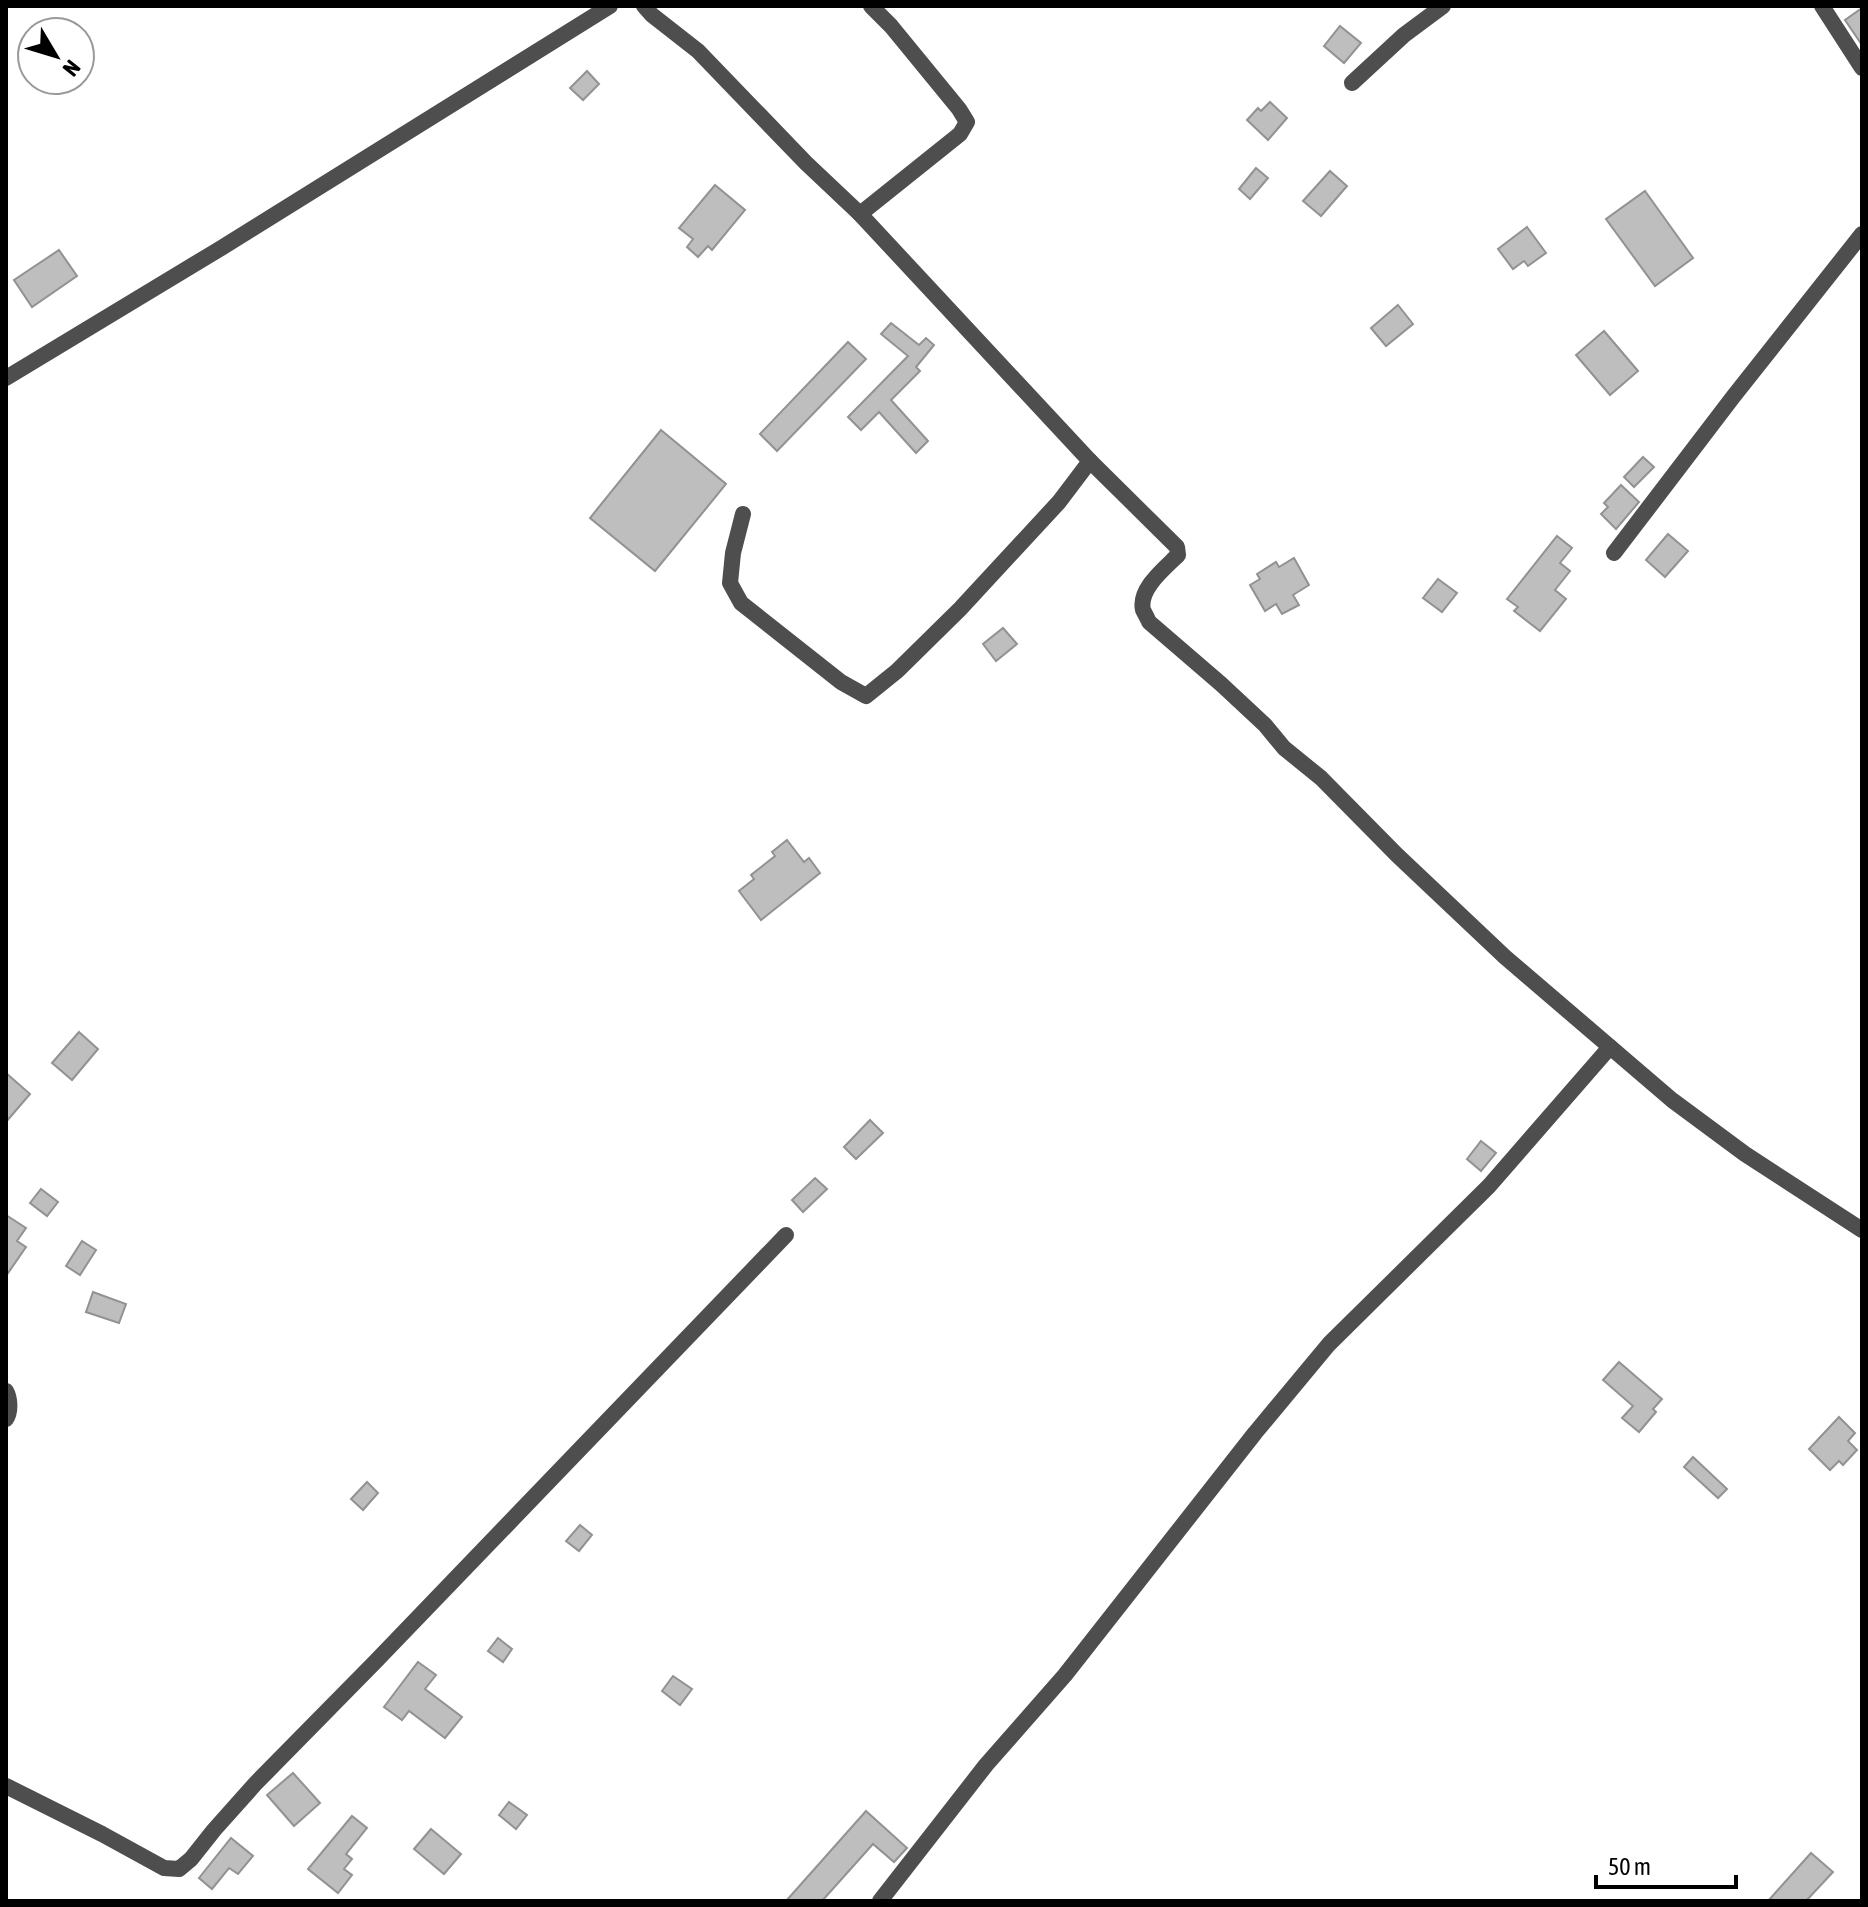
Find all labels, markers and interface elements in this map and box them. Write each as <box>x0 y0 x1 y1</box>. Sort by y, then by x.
north arrow <box>16 16 96 96</box>
text: N <box>58 55 86 81</box>
scale bar <box>1596 1839 1736 1889</box>
text: 50 m <box>1608 1853 1651 1880</box>

